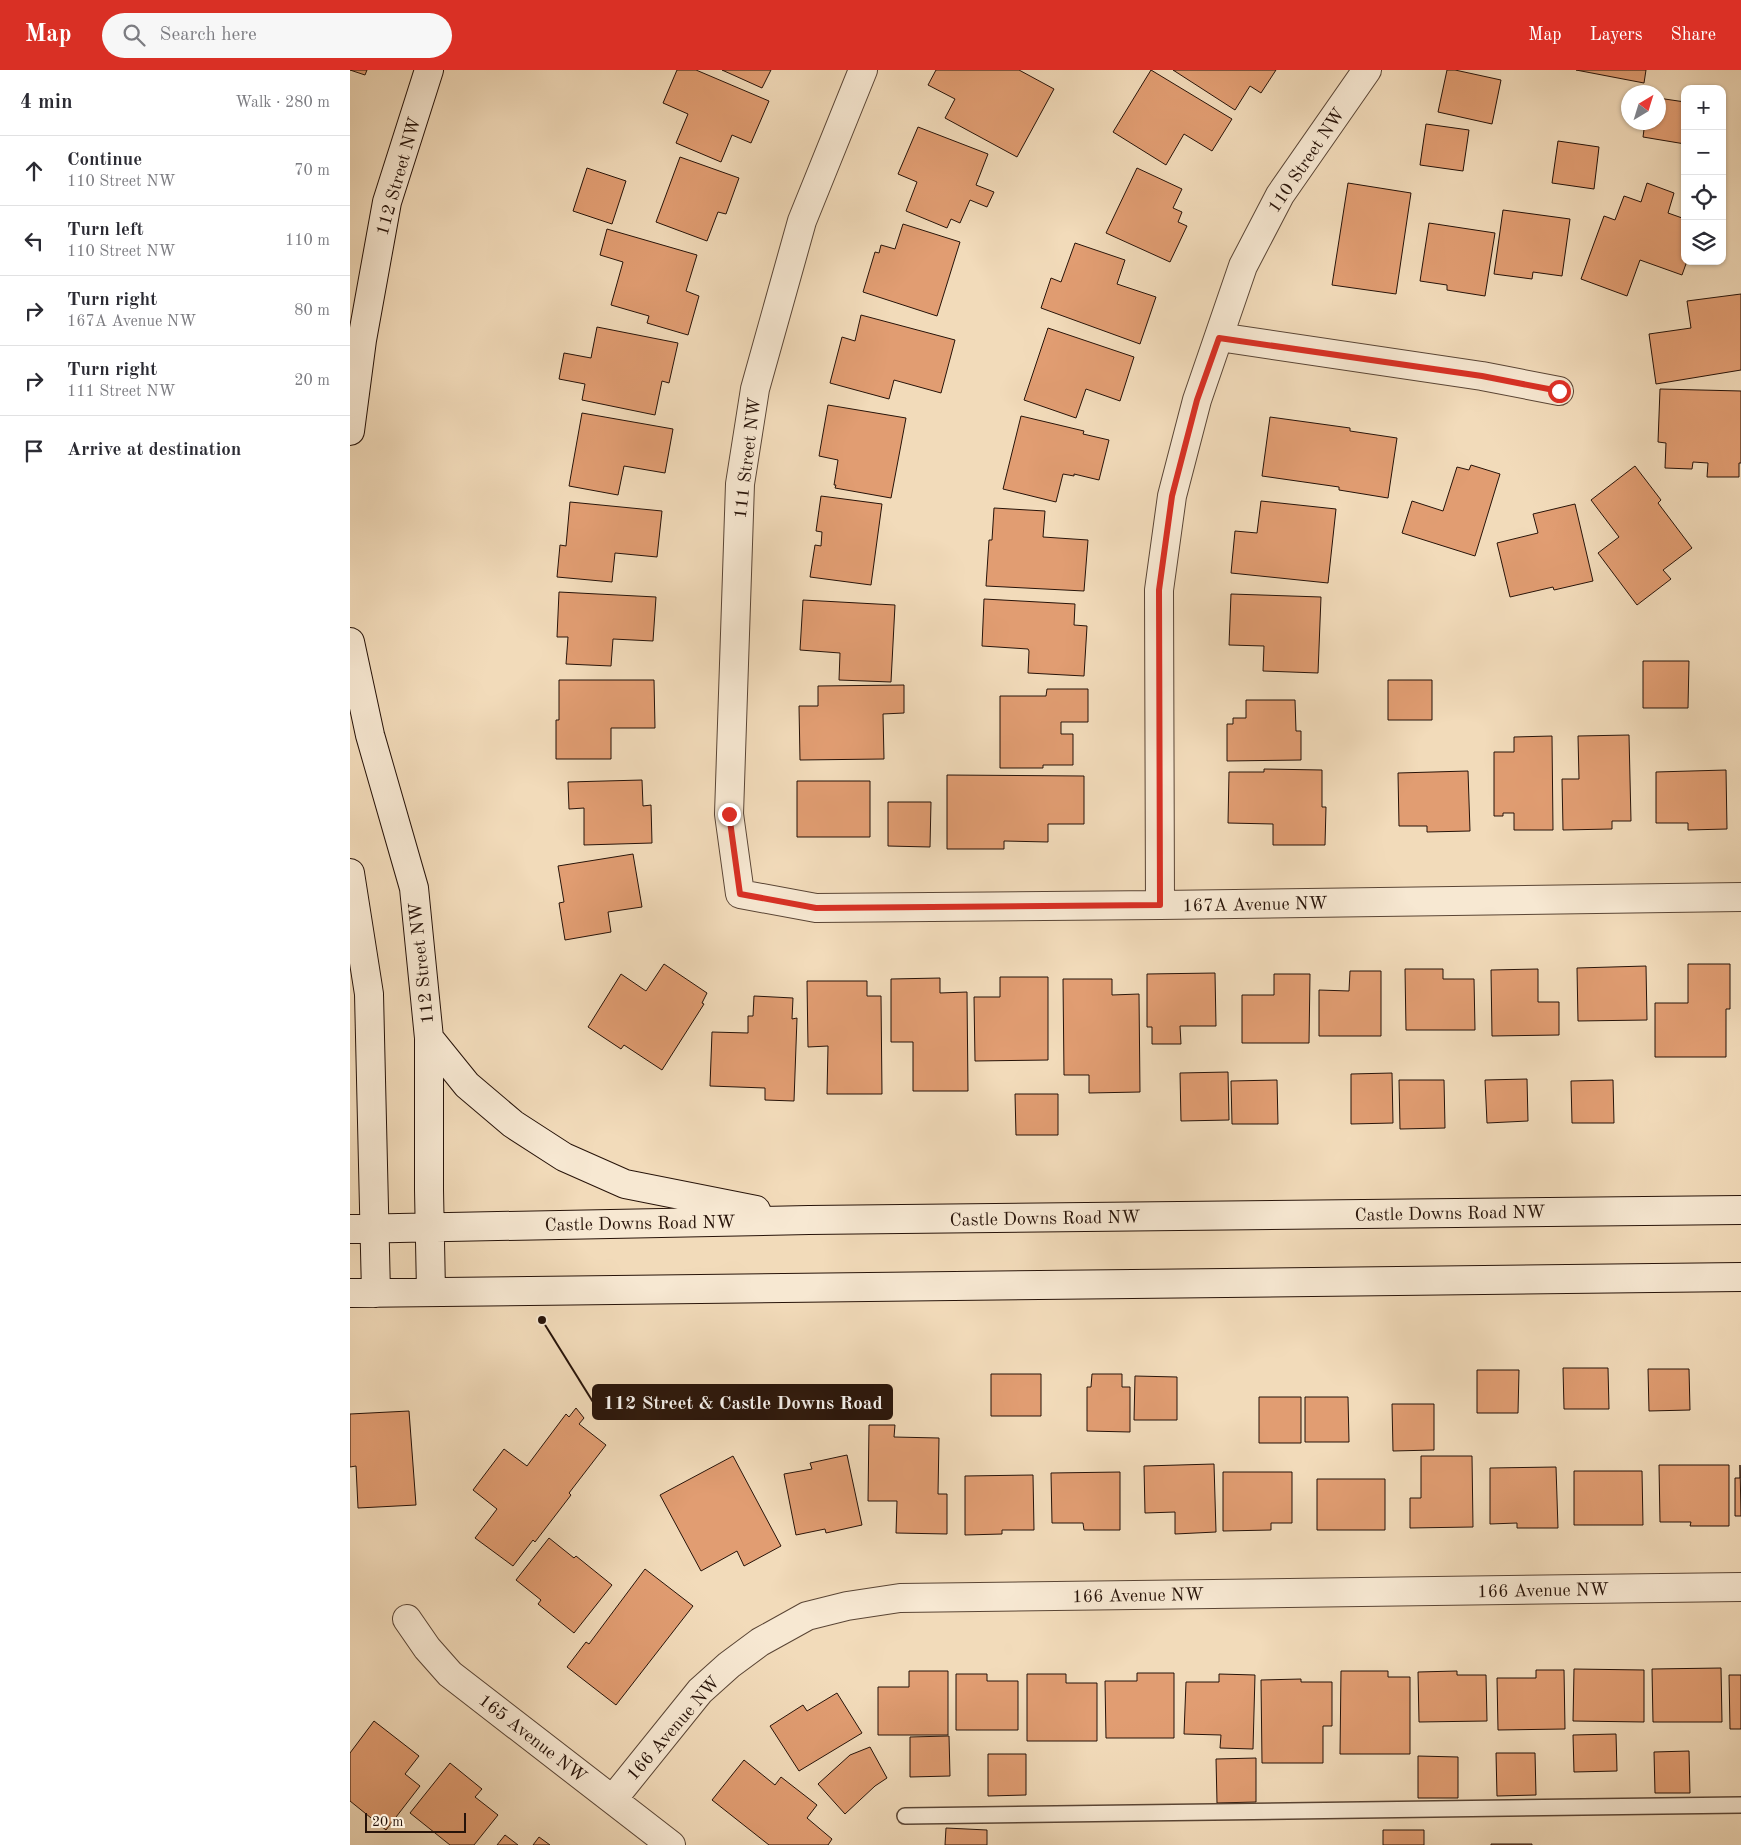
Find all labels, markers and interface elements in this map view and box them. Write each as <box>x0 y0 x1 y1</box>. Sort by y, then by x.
search box <box>102 13 452 58</box>
icon: search <box>120 21 148 49</box>
text: Map <box>25 23 72 47</box>
text: Search here <box>160 26 257 45</box>
text: Map <box>1528 26 1562 44</box>
text: Layers <box>1590 26 1642 44</box>
text: Share <box>1670 26 1716 44</box>
north arrow <box>1621 85 1666 130</box>
map controls <box>1681 85 1726 265</box>
button: + <box>1681 85 1726 130</box>
text: 4 min <box>20 92 73 113</box>
text: Walk · 280 m <box>235 95 330 111</box>
street label: 110 Street NW <box>1265 105 1348 216</box>
street label: 112 Street NW <box>373 115 424 237</box>
button: − <box>1681 130 1726 175</box>
text: Continue <box>67 151 142 170</box>
icon: ahead <box>20 157 48 185</box>
text: 70 m <box>294 163 330 179</box>
text: 110 Street NW <box>67 174 176 190</box>
button: locate <box>1681 175 1726 220</box>
button: layers <box>1681 220 1726 265</box>
text: Turn left <box>67 221 144 240</box>
icon: left <box>20 227 48 255</box>
text: 110 m <box>285 233 330 249</box>
text: 110 Street NW <box>67 244 176 260</box>
text: Turn right <box>67 291 157 310</box>
icon: right <box>20 297 48 325</box>
text: 80 m <box>294 303 330 319</box>
text: 167A Avenue NW <box>67 314 196 330</box>
text: Turn right <box>67 361 157 380</box>
icon: right <box>20 367 48 395</box>
text: 20 m <box>294 373 330 389</box>
route start <box>1548 380 1571 403</box>
text: 111 Street NW <box>67 384 176 400</box>
street label: 111 Street NW <box>732 396 764 520</box>
icon: arrive <box>20 437 48 465</box>
text: Arrive at destination <box>67 441 241 460</box>
route end <box>718 803 741 826</box>
street label: 167A Avenue NW <box>1182 895 1328 915</box>
street label: 112 Street NW <box>407 901 437 1025</box>
street label: Castle Downs Road NW <box>1355 1203 1546 1225</box>
street label: Castle Downs Road NW <box>950 1208 1141 1230</box>
street label: Castle Downs Road NW <box>545 1213 736 1235</box>
callout: 112 Street & Castle Downs Road <box>593 1385 892 1419</box>
text: 112 Street & Castle Downs Road <box>603 1395 883 1414</box>
street label: 166 Avenue NW <box>1477 1581 1609 1601</box>
street label: 166 Avenue NW <box>1072 1586 1204 1606</box>
street label: 166 Avenue NW <box>624 1673 724 1784</box>
street label: 165 Avenue NW <box>475 1691 590 1786</box>
scale bar <box>365 1810 466 1833</box>
text: 20 m <box>372 1815 403 1829</box>

